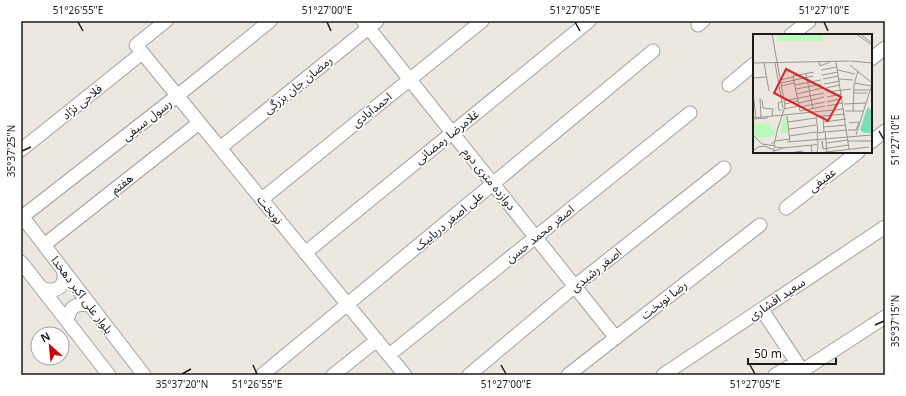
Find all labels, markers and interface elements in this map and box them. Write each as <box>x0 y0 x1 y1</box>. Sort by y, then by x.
text: 51°26'55"E <box>53 3 103 17</box>
text: 51°27'00"E <box>302 3 352 17</box>
text: 51°27'05"E <box>550 3 600 17</box>
text: 51°27'10"E <box>799 3 849 17</box>
inset map <box>753 34 872 153</box>
street label: رمضان جان بزرگی <box>260 52 336 118</box>
street label: فلاحی نژاد <box>58 80 106 123</box>
street label: احمدآبادی <box>348 88 396 131</box>
street label: رسول سیفی <box>118 95 175 145</box>
street label: غلامرضا رمضانی <box>411 105 483 168</box>
text: 51°27'10"E <box>888 115 902 165</box>
text: 35°37'25"N <box>4 125 18 177</box>
street label: دوازده متری دوم <box>458 144 520 215</box>
street label: عفیفی <box>804 163 839 196</box>
street label: هفتم <box>107 169 137 198</box>
street label: علی اصغر دریابیک <box>410 187 487 255</box>
street label: نوبخت <box>253 192 287 228</box>
street label: اصغر محمد حسن <box>502 200 578 267</box>
street label: اصغر رشیدی <box>567 244 625 295</box>
street label: بلوار علی اکبر دهخدا <box>47 252 117 337</box>
street label: سعید افشاری <box>745 273 808 324</box>
street label: رضا نوبخت <box>637 276 690 323</box>
text: 35°37'15"N <box>888 295 902 347</box>
north arrow <box>30 326 70 366</box>
text: N <box>38 328 53 345</box>
scale bar <box>748 340 836 366</box>
text: 50 m <box>754 345 782 362</box>
text: 35°37'20"N <box>156 377 208 391</box>
text: 51°26'55"E <box>232 377 282 391</box>
text: 51°27'00"E <box>481 377 531 391</box>
text: 51°27'05"E <box>730 377 780 391</box>

